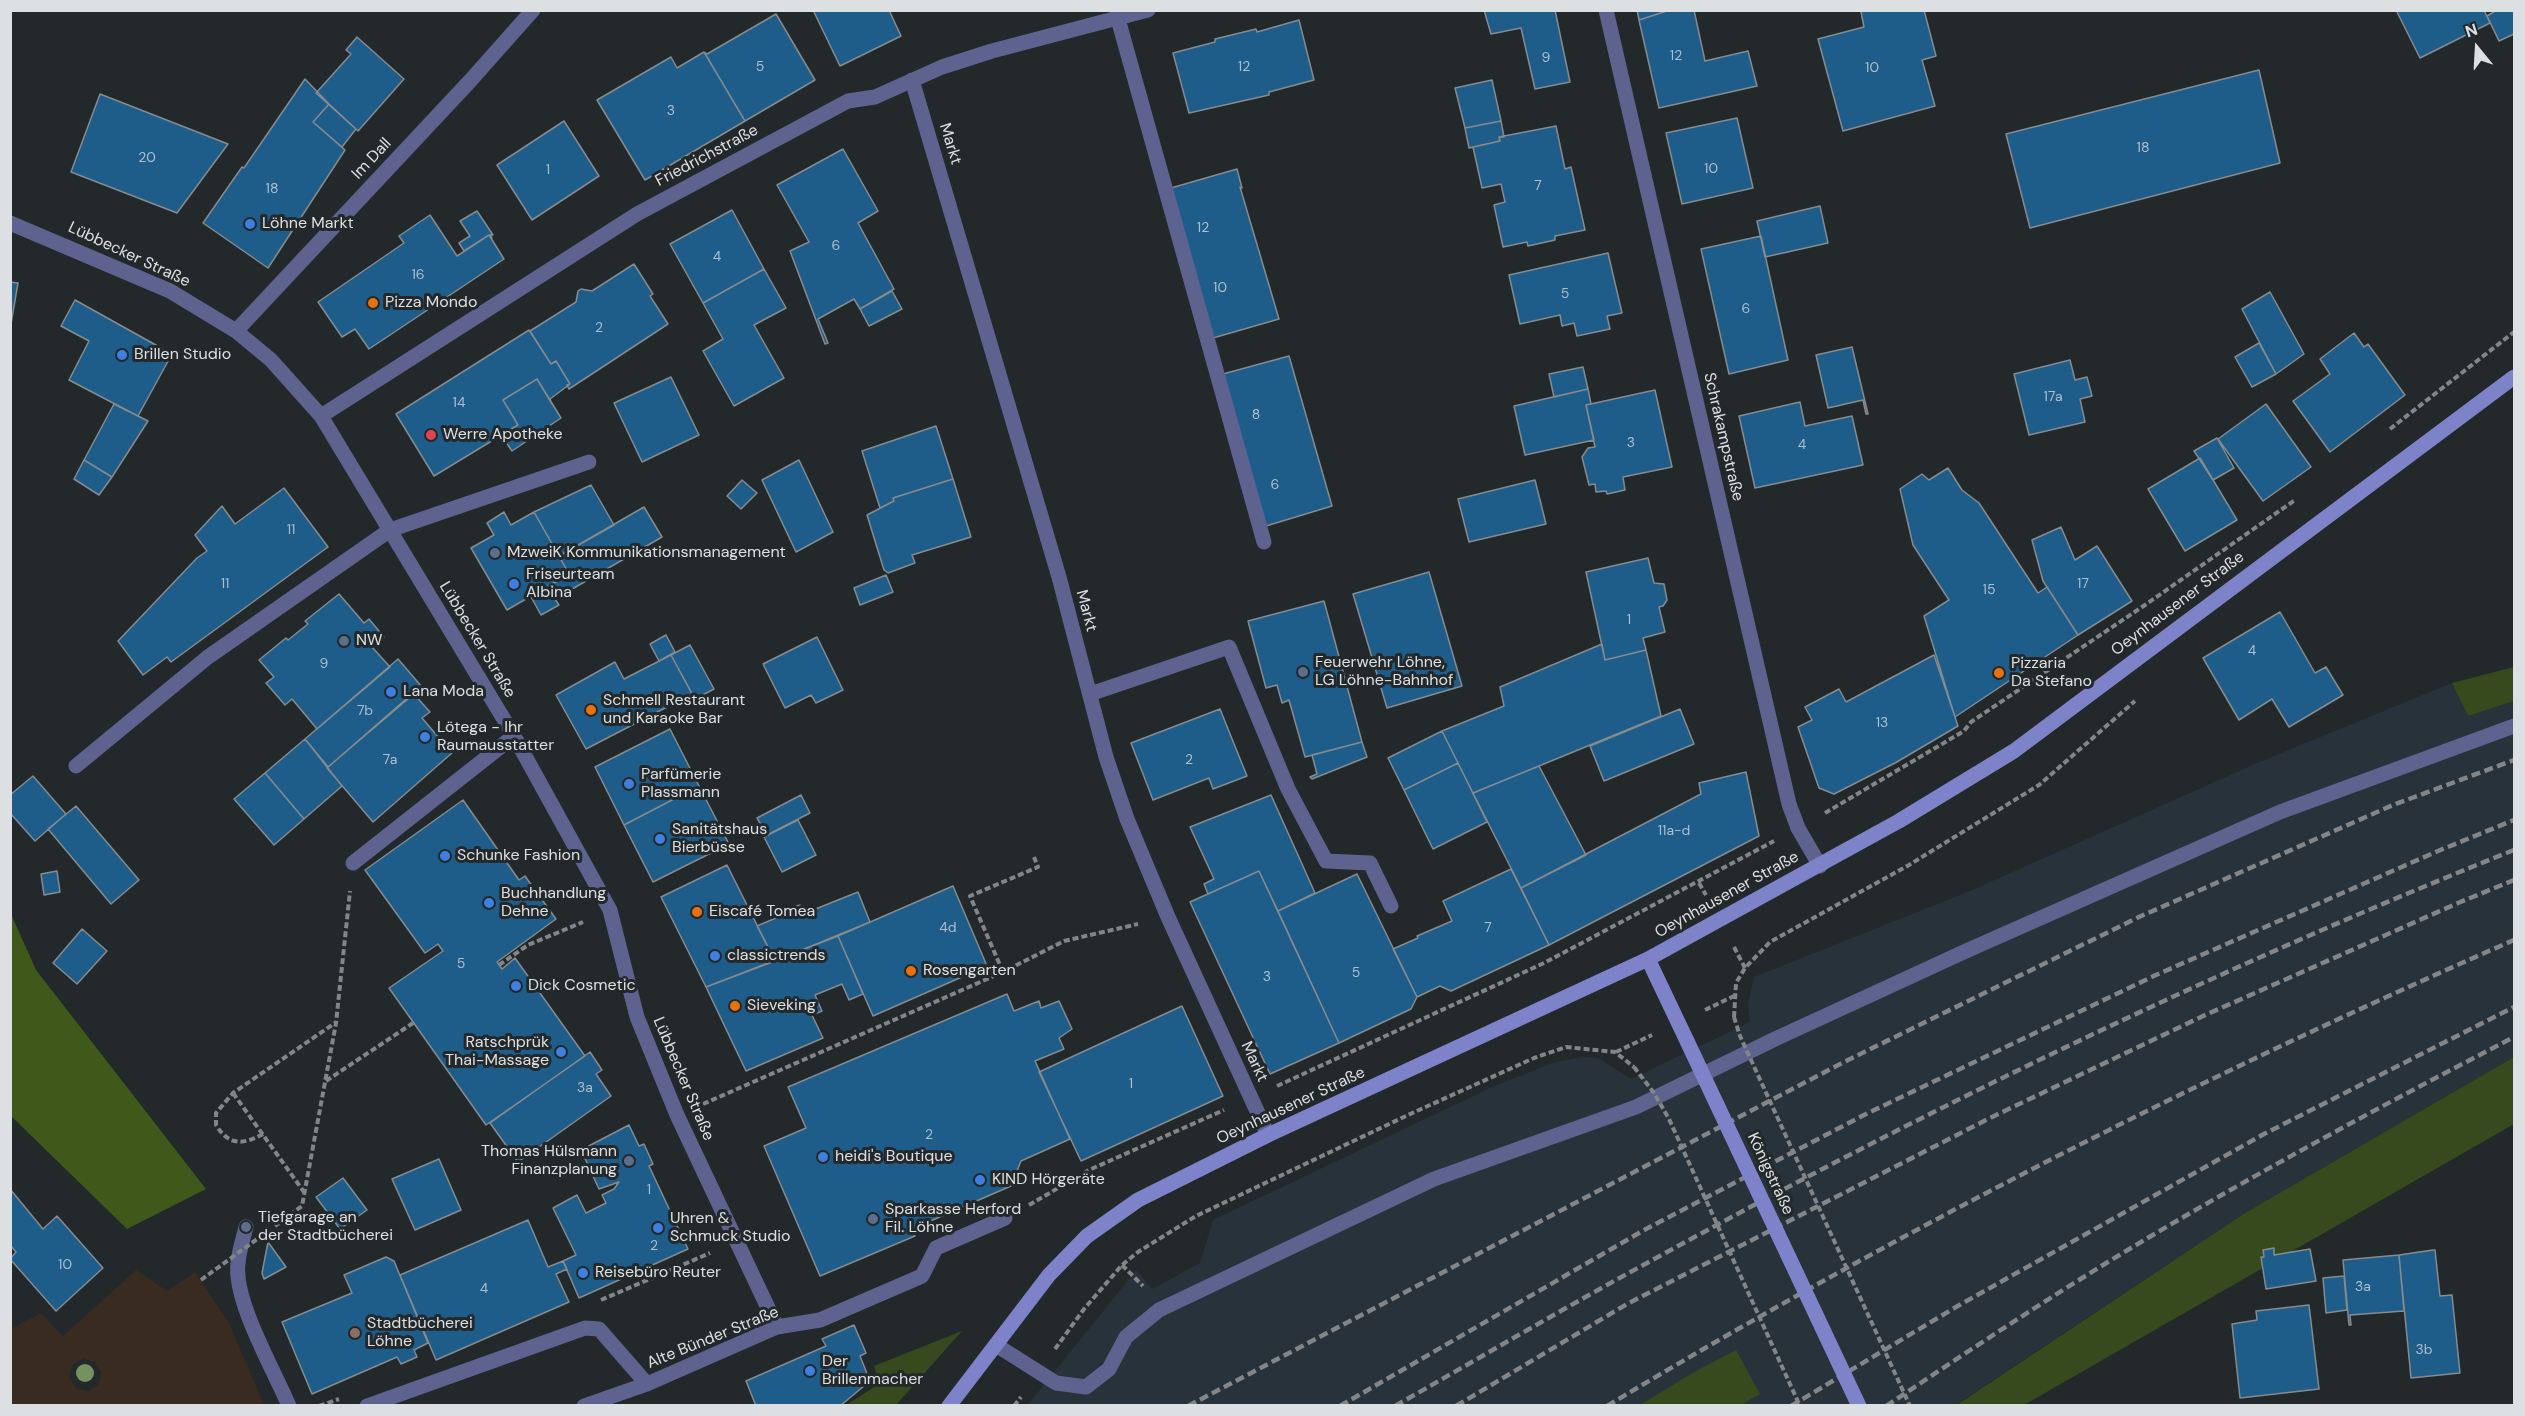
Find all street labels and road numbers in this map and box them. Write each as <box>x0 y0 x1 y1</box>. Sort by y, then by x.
street label: Friedrichstraße <box>652 121 762 191</box>
street label: Markt <box>935 121 965 167</box>
street label: Im Dall <box>348 134 396 184</box>
street label: Lübbecker Straße <box>65 218 193 292</box>
street label: Schrakampstraße <box>1699 371 1747 503</box>
street label: Oeynhausener Straße <box>2108 548 2248 660</box>
street label: Lübbecker Straße <box>435 578 519 702</box>
street label: Markt <box>1071 588 1101 634</box>
street label: Oeynhausener Straße <box>1652 847 1802 943</box>
street label: Lübbecker Straße <box>648 1014 718 1144</box>
street label: Markt <box>1236 1039 1272 1085</box>
street label: Oeynhausener Straße <box>1214 1063 1368 1149</box>
street label: Königstraße <box>1743 1130 1797 1218</box>
street label: Alte Bünder Straße <box>644 1303 782 1373</box>

